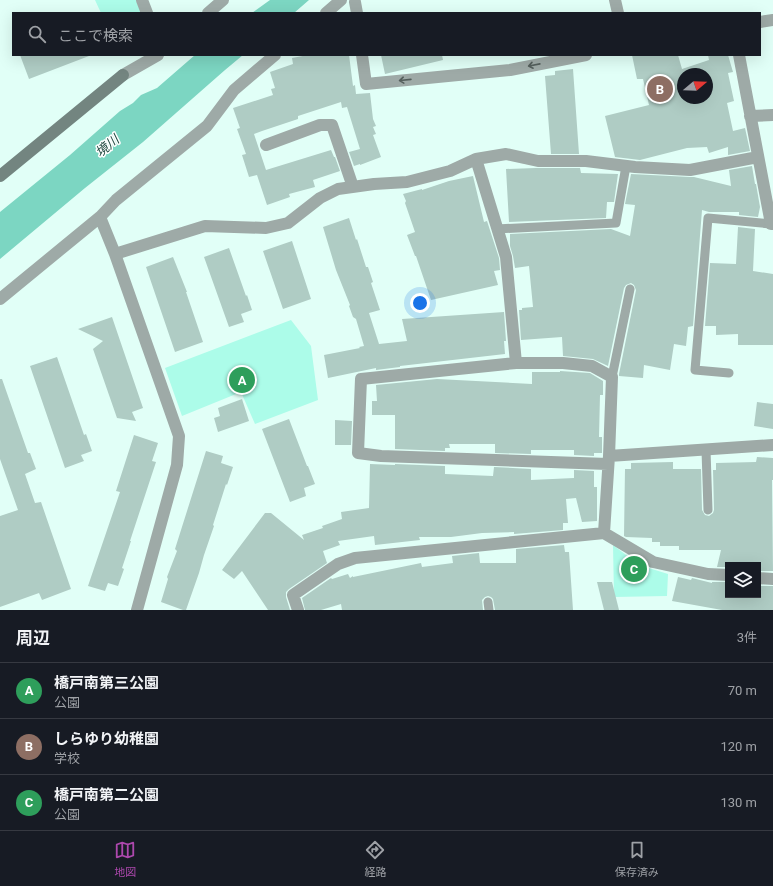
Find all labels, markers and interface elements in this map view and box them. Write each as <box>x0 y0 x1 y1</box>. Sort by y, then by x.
search box <box>12 12 761 56</box>
icon: search <box>26 23 48 45</box>
text: ここで検索 <box>58 27 133 45</box>
one-way arrow <box>528 61 541 69</box>
north arrow <box>677 68 713 104</box>
pin: B <box>647 74 673 104</box>
one-way arrow <box>399 77 412 84</box>
water label: 境川 <box>92 131 123 160</box>
your location <box>410 293 430 313</box>
pin: A <box>229 365 255 395</box>
pin: C <box>621 554 647 584</box>
map controls <box>725 562 761 598</box>
button: layers <box>725 562 761 598</box>
text: 周辺 <box>16 628 50 648</box>
text: 3件 <box>737 630 757 645</box>
text: 橋戸南第三公園 <box>54 674 159 692</box>
text: A <box>25 683 33 698</box>
text: 70 m <box>728 683 757 698</box>
text: 公園 <box>54 695 80 710</box>
text: しらゆり幼稚園 <box>54 730 159 748</box>
text: B <box>25 739 33 754</box>
text: 120 m <box>720 739 757 754</box>
text: 学校 <box>54 751 80 766</box>
text: 橋戸南第二公園 <box>54 786 159 804</box>
text: C <box>25 795 33 810</box>
text: 130 m <box>720 795 757 810</box>
text: 公園 <box>54 807 80 822</box>
tab: 地図 <box>114 839 136 879</box>
tab: 経路 <box>364 839 386 879</box>
tab: 保存済み <box>615 839 659 879</box>

